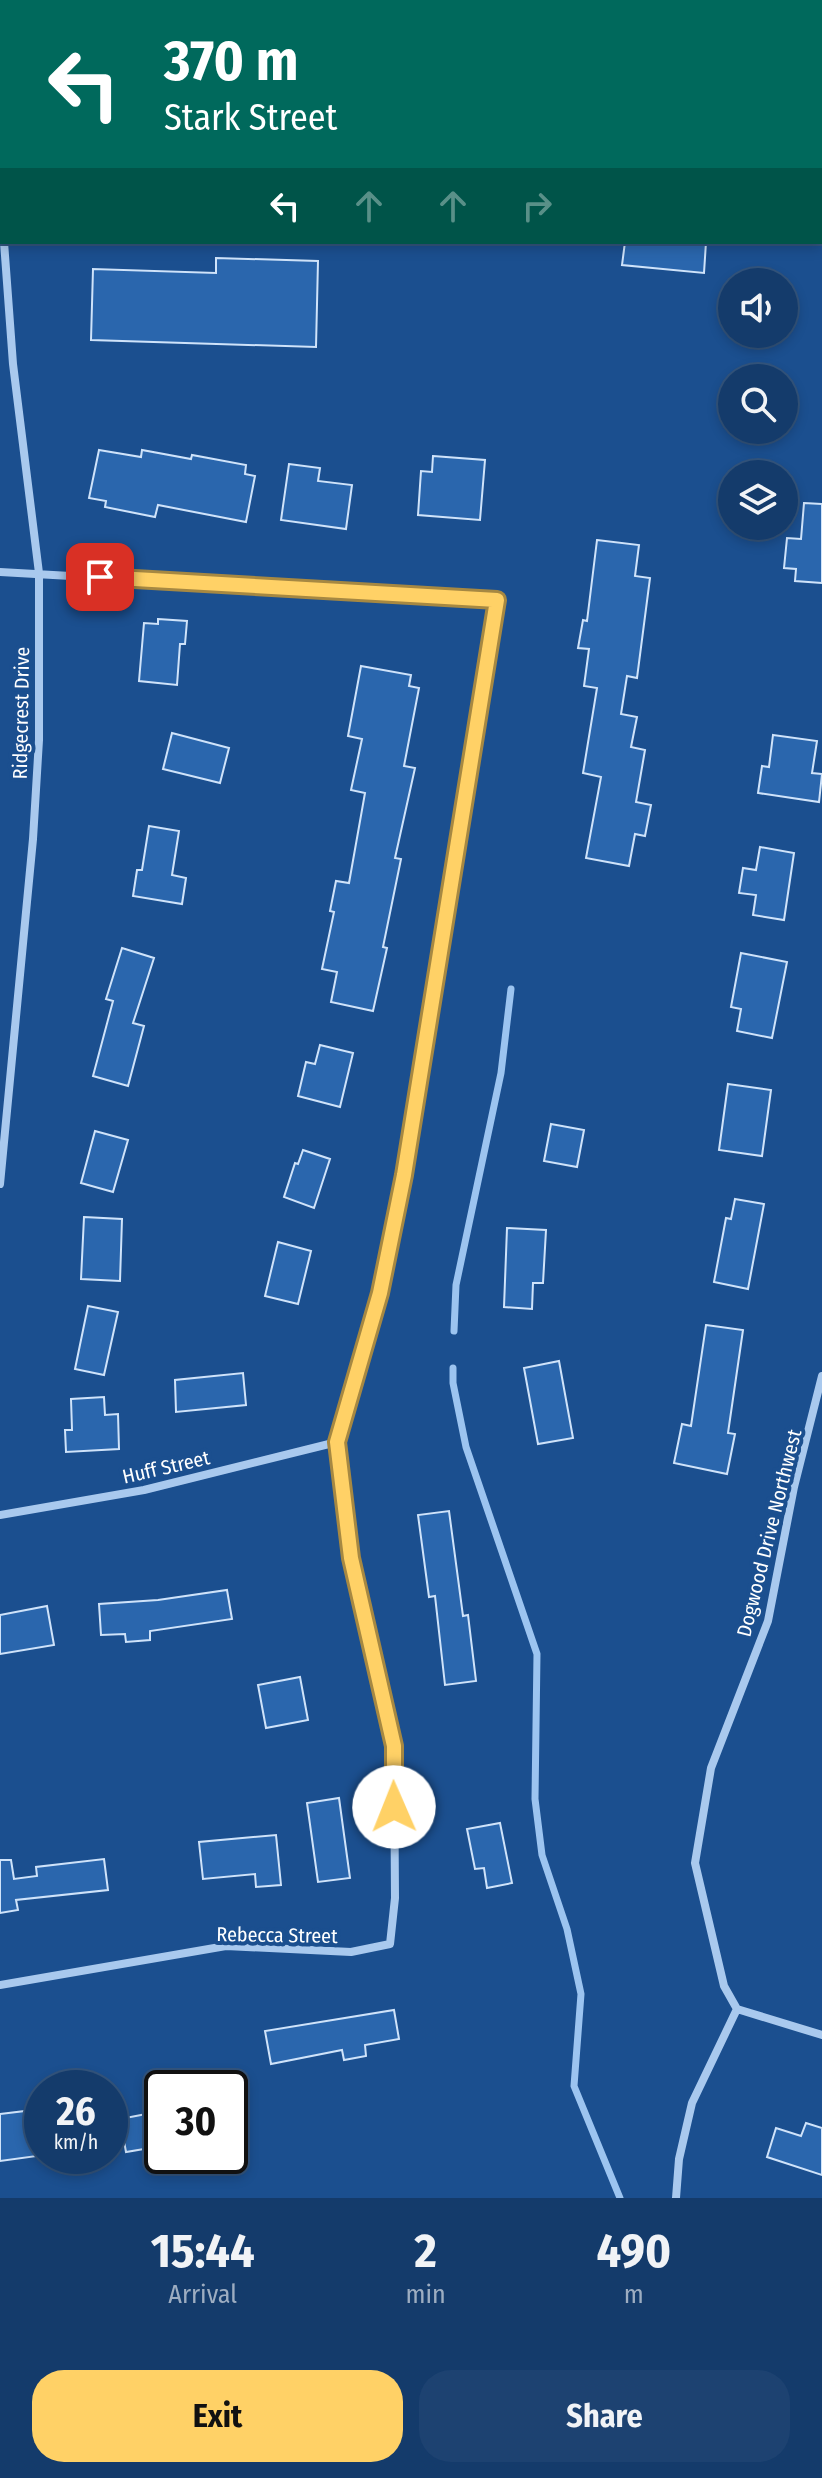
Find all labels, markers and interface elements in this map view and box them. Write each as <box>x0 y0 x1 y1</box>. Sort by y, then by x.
text: 370 m <box>164 28 299 95</box>
icon: left <box>32 32 136 136</box>
text: Stark Street <box>164 96 337 140</box>
icon: left <box>263 184 307 228</box>
icon: ahead <box>347 184 391 228</box>
icon: ahead <box>431 184 475 228</box>
icon: right <box>515 184 559 228</box>
map controls <box>718 268 798 540</box>
button: sound <box>718 268 798 348</box>
button: search <box>718 364 798 444</box>
button: layers <box>718 460 798 540</box>
pin <box>66 543 134 611</box>
icon: arrive <box>78 555 122 599</box>
street label: Ridgecrest Drive <box>8 646 34 780</box>
street label: Dogwood Drive Northwest <box>732 1426 807 1639</box>
street label: Huff Street <box>120 1445 212 1489</box>
position arrow <box>352 1765 436 1849</box>
street label: Rebecca Street <box>216 1922 338 1948</box>
speed limit sign: 30 <box>144 2070 248 2174</box>
text: 26 <box>56 2088 96 2136</box>
text: km/h <box>54 2130 98 2154</box>
text: 15:44 <box>151 2222 255 2280</box>
text: 2 <box>414 2222 437 2280</box>
text: 490 <box>596 2222 671 2280</box>
text: Arrival <box>168 2279 237 2310</box>
text: min <box>405 2279 446 2310</box>
text: m <box>624 2279 644 2310</box>
button: Exit <box>32 2370 403 2462</box>
button: Share <box>419 2370 790 2462</box>

